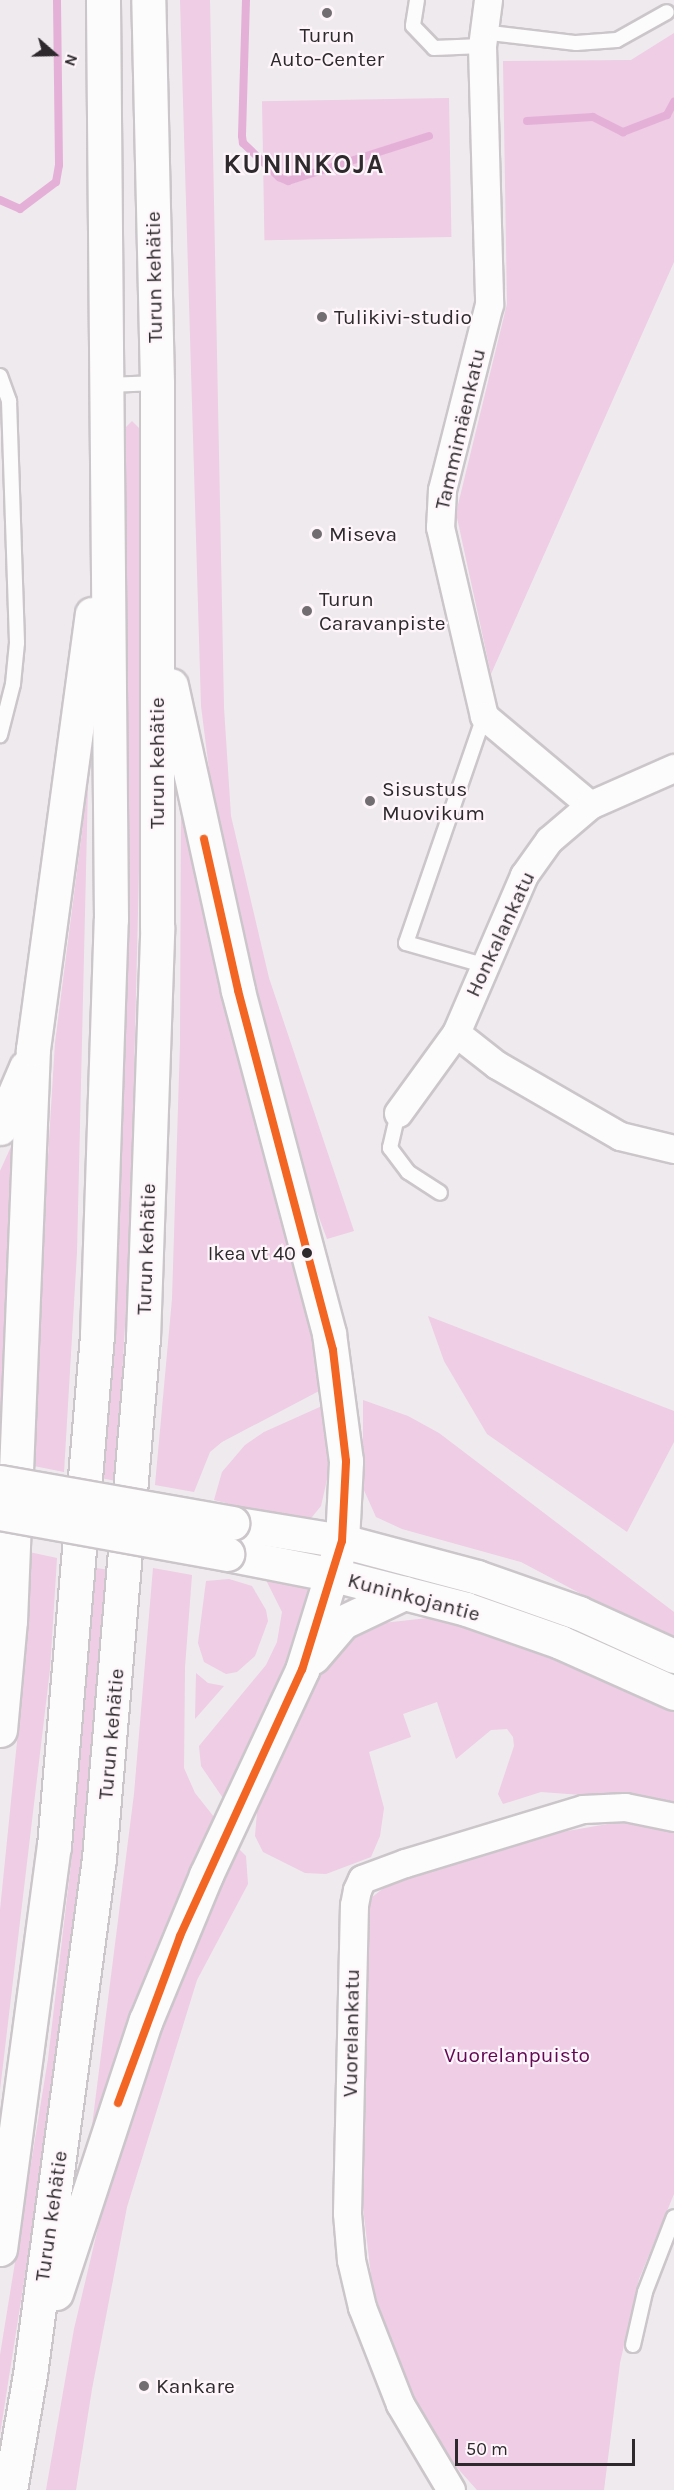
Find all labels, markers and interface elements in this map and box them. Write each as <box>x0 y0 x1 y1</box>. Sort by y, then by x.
marker: Turun Auto-Center <box>320 6 334 20</box>
place label: Turun Auto-Center <box>270 22 384 72</box>
north arrow <box>24 24 84 84</box>
text: N <box>60 52 82 69</box>
district label: KUNINKOJA <box>223 149 385 181</box>
street label: Turun kehätie <box>140 211 168 343</box>
place label: Tulikivi-studio <box>334 304 472 330</box>
marker: Tulikivi-studio <box>315 310 329 324</box>
street label: Tammimäenkatu <box>429 346 491 512</box>
place label: Miseva <box>329 521 397 547</box>
marker: Miseva <box>310 527 324 541</box>
place label: Turun Caravanpiste <box>319 586 446 636</box>
marker: Turun Caravanpiste <box>300 604 314 618</box>
street label: Turun kehätie <box>144 697 170 829</box>
place label: Sisustus Muovikum <box>382 776 485 826</box>
marker: Sisustus Muovikum <box>363 794 377 808</box>
street label: Honkalankatu <box>460 867 540 1001</box>
street label: Turun kehätie <box>131 1183 161 1315</box>
place label: Ikea vt 40 <box>208 1241 296 1265</box>
marker: Ikea vt 40 <box>301 1247 313 1259</box>
street label: Kuninkojantie <box>345 1567 483 1627</box>
street label: Turun kehätie <box>93 1667 129 1801</box>
street label: Vuorelankatu <box>337 1969 365 2097</box>
park label: Vuorelanpuisto <box>444 2042 590 2068</box>
street label: Turun kehätie <box>29 2149 73 2283</box>
place label: Kankare <box>156 2373 235 2399</box>
marker: Kankare <box>137 2379 151 2393</box>
scale bar <box>458 2427 638 2465</box>
text: 50 m <box>466 2438 508 2460</box>

